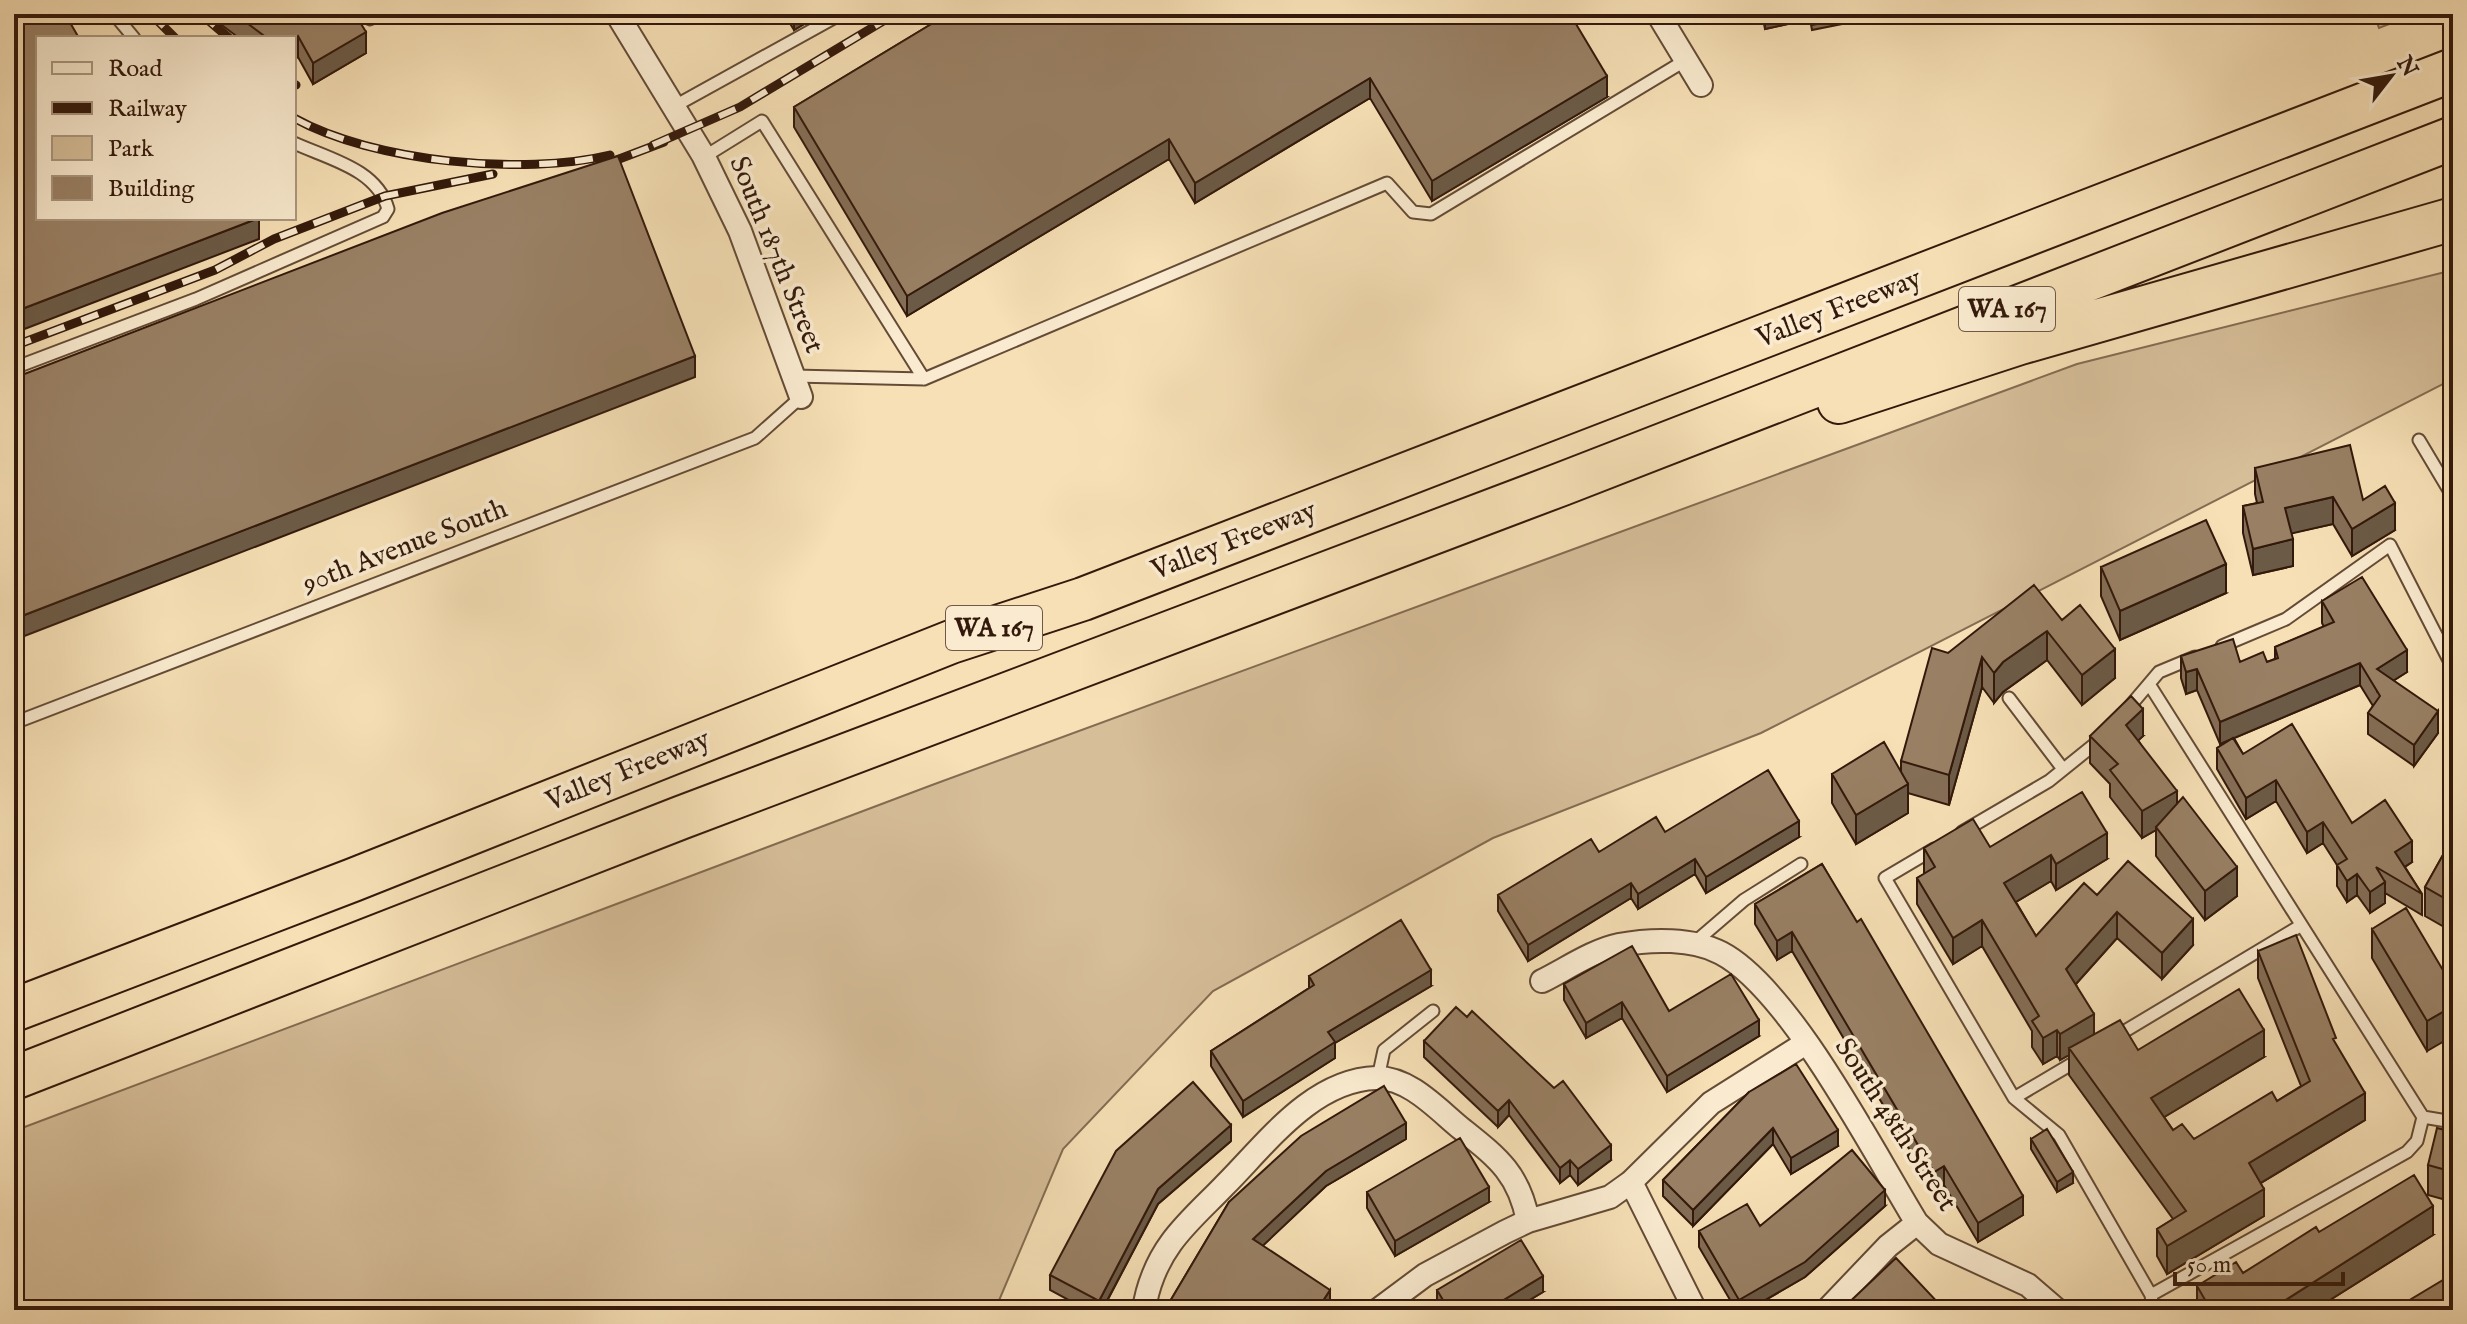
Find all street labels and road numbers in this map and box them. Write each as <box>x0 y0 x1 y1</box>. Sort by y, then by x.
street label: South 187th Street <box>721 151 832 359</box>
street label: Valley Freeway <box>1751 261 1927 357</box>
road number: WA 167 <box>1959 287 2055 331</box>
street label: 90th Avenue South <box>297 492 512 603</box>
street label: Valley Freeway <box>1146 493 1322 589</box>
road number: WA 167 <box>946 606 1042 650</box>
street label: Valley Freeway <box>540 722 715 820</box>
street label: South 48th Street <box>1826 1032 1964 1218</box>

